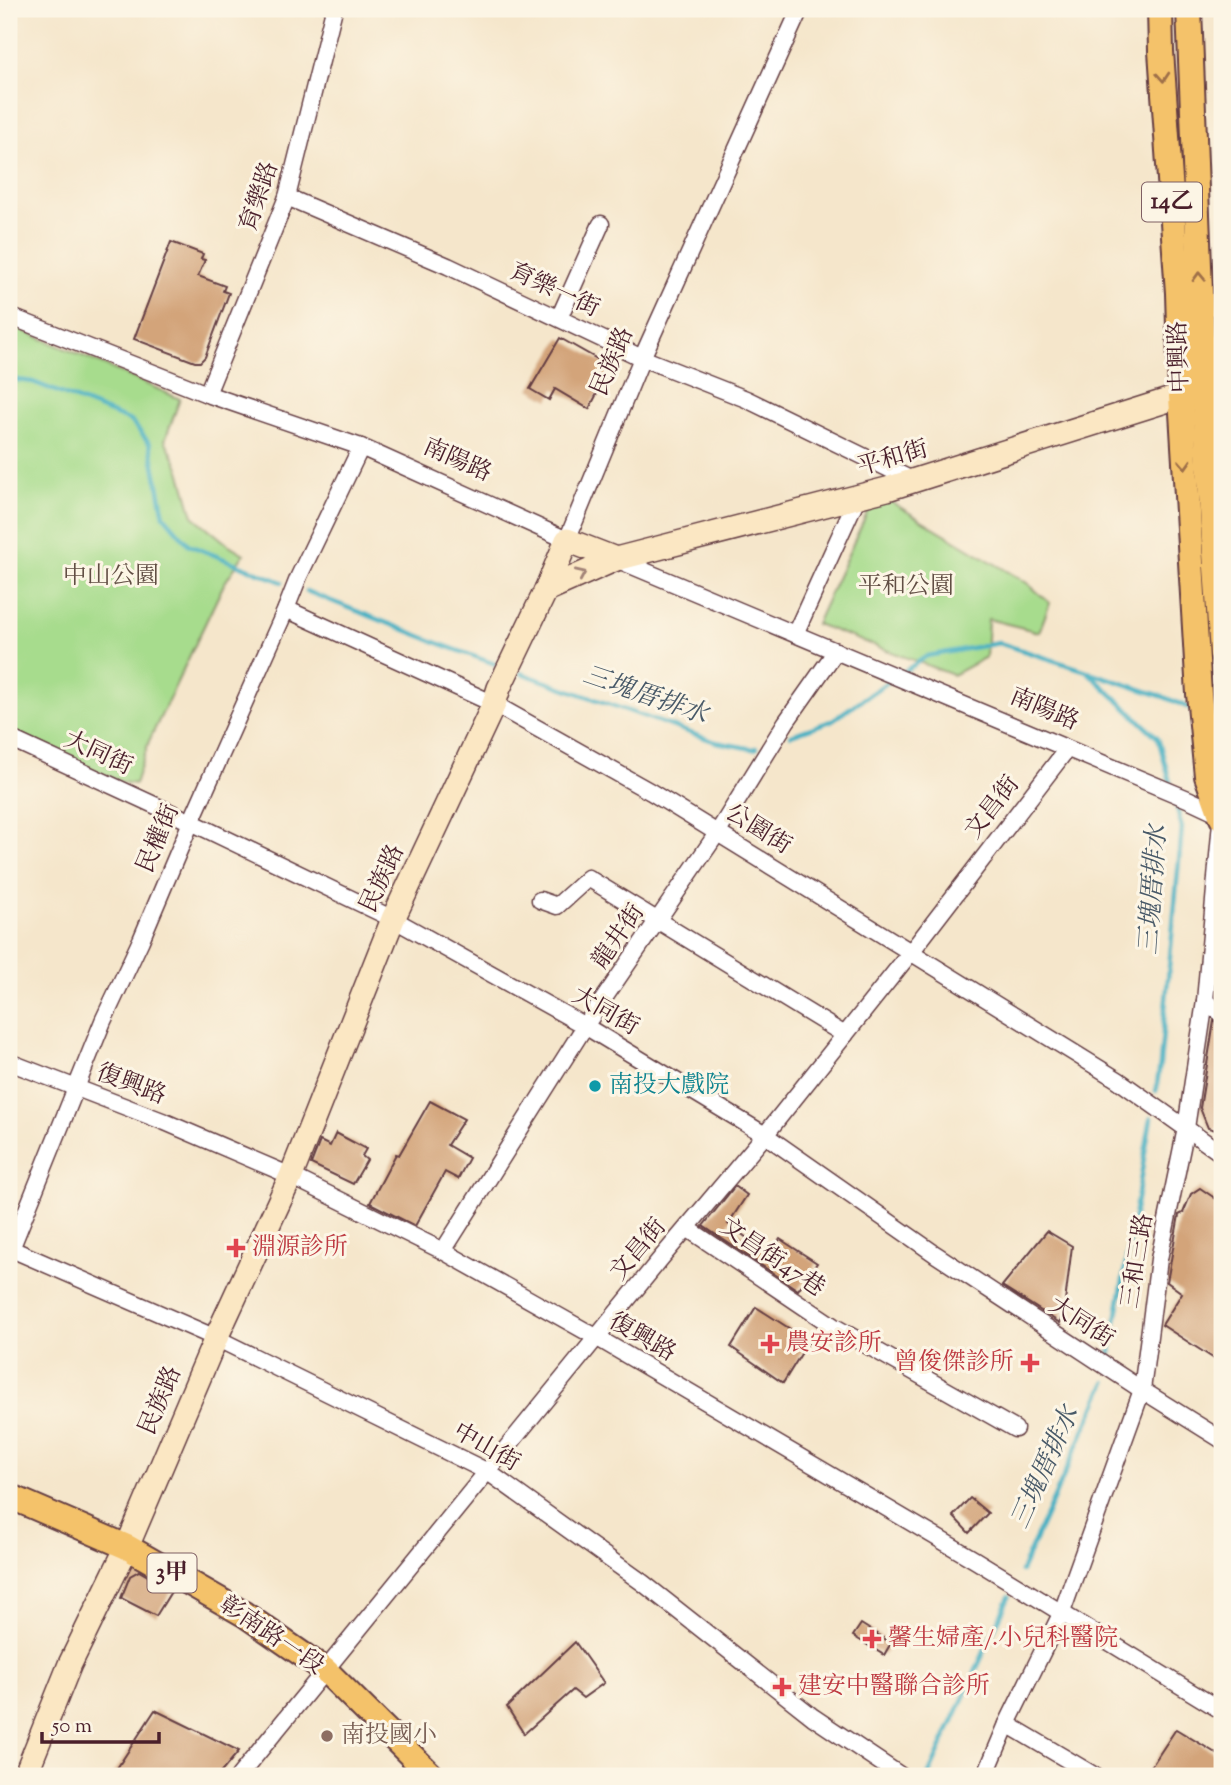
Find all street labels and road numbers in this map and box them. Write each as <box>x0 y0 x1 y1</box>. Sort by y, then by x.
street label: 育樂路 <box>232 157 288 237</box>
road number: 14乙 <box>1142 182 1202 222</box>
street label: 育樂一街 <box>503 255 605 327</box>
street label: 中興路 <box>1162 320 1198 394</box>
street label: 民族路 <box>583 322 643 402</box>
street label: 南陽路 <box>417 431 497 491</box>
street label: 平和街 <box>854 433 932 485</box>
street label: 南陽路 <box>1004 680 1084 740</box>
street label: 大同街 <box>58 723 138 785</box>
street label: 文昌街 <box>957 769 1029 847</box>
street label: 公園街 <box>718 797 798 863</box>
street label: 民權街 <box>129 799 189 879</box>
street label: 民族路 <box>352 839 414 919</box>
street label: 龍井街 <box>584 898 654 976</box>
street label: 大同街 <box>565 979 645 1045</box>
street label: 復興路 <box>91 1056 171 1114</box>
street label: 文昌街47巷 <box>713 1210 831 1306</box>
street label: 文昌街 <box>603 1211 675 1289</box>
street label: 三和三路 <box>1114 1211 1162 1311</box>
street label: 大同街 <box>1042 1289 1120 1357</box>
street label: 復興路 <box>602 1305 682 1371</box>
street label: 民族路 <box>131 1361 191 1441</box>
street label: 中山街 <box>446 1415 526 1481</box>
road number: 3甲 <box>148 1554 196 1592</box>
street label: 彰南路一段 <box>212 1588 330 1684</box>

